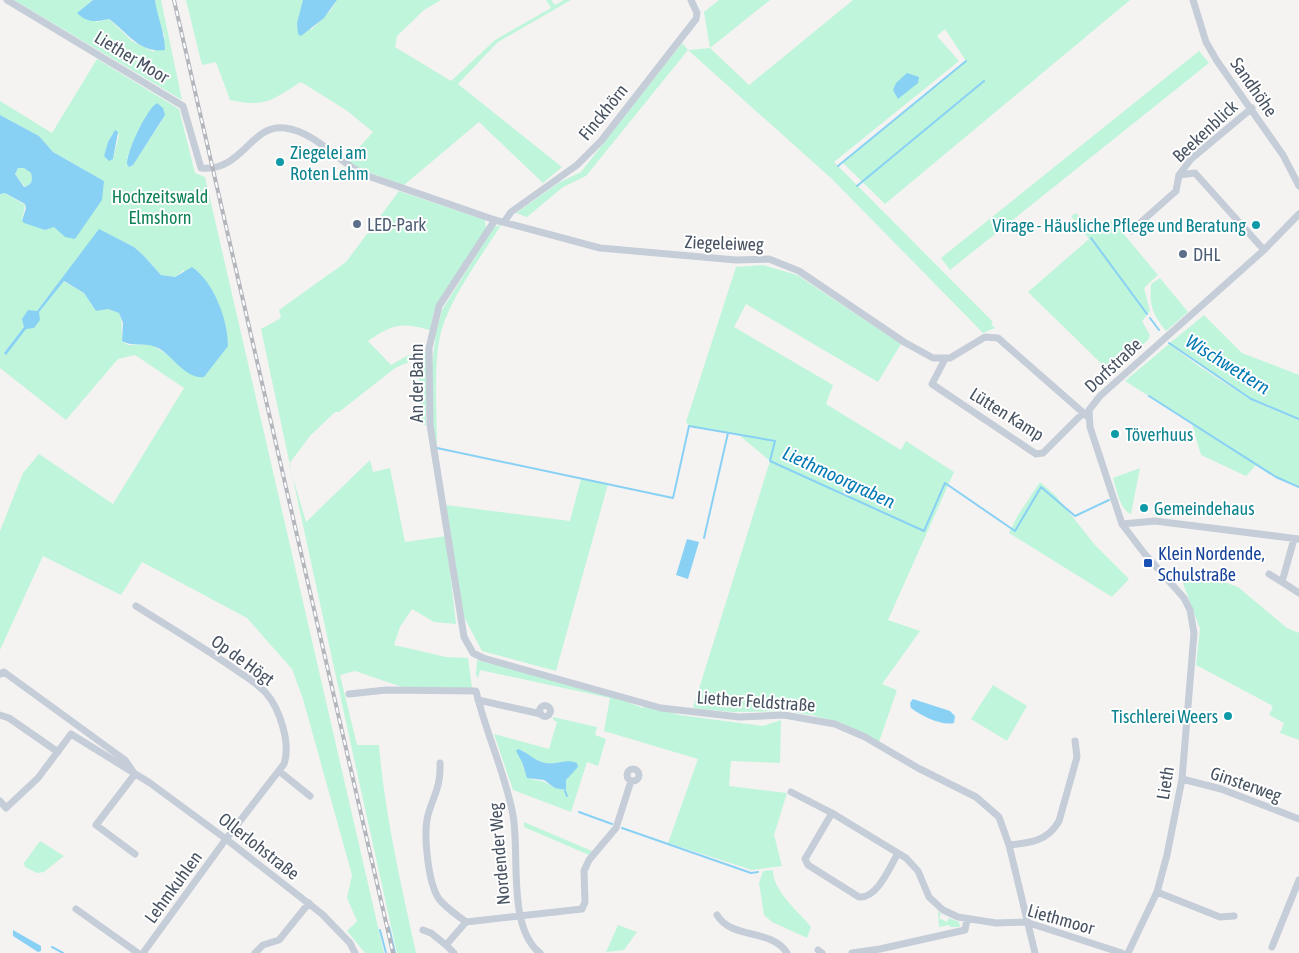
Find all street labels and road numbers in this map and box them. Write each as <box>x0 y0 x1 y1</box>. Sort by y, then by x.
street label: Liether Moor <box>91 27 174 88</box>
street label: Sandhöhe <box>1226 53 1282 121</box>
street label: Finckhörn <box>574 80 632 144</box>
street label: Beekenblick <box>1168 96 1242 166</box>
street label: Ziegeleiweg <box>684 231 764 255</box>
street label: Dorfstraße <box>1080 333 1146 397</box>
street label: An der Bahn <box>406 344 427 422</box>
street label: Lütten Kamp <box>966 383 1048 445</box>
street label: Op de Högt <box>207 630 279 690</box>
street label: Liether Feldstraße <box>696 686 816 716</box>
street label: Ginsterweg <box>1208 762 1285 806</box>
street label: Lieth <box>1152 765 1178 801</box>
street label: Nordender Weg <box>484 802 514 906</box>
street label: Ollerlohstraße <box>214 808 304 884</box>
street label: Lehmkuhlen <box>140 847 206 927</box>
street label: Liethmoor <box>1025 899 1097 939</box>

